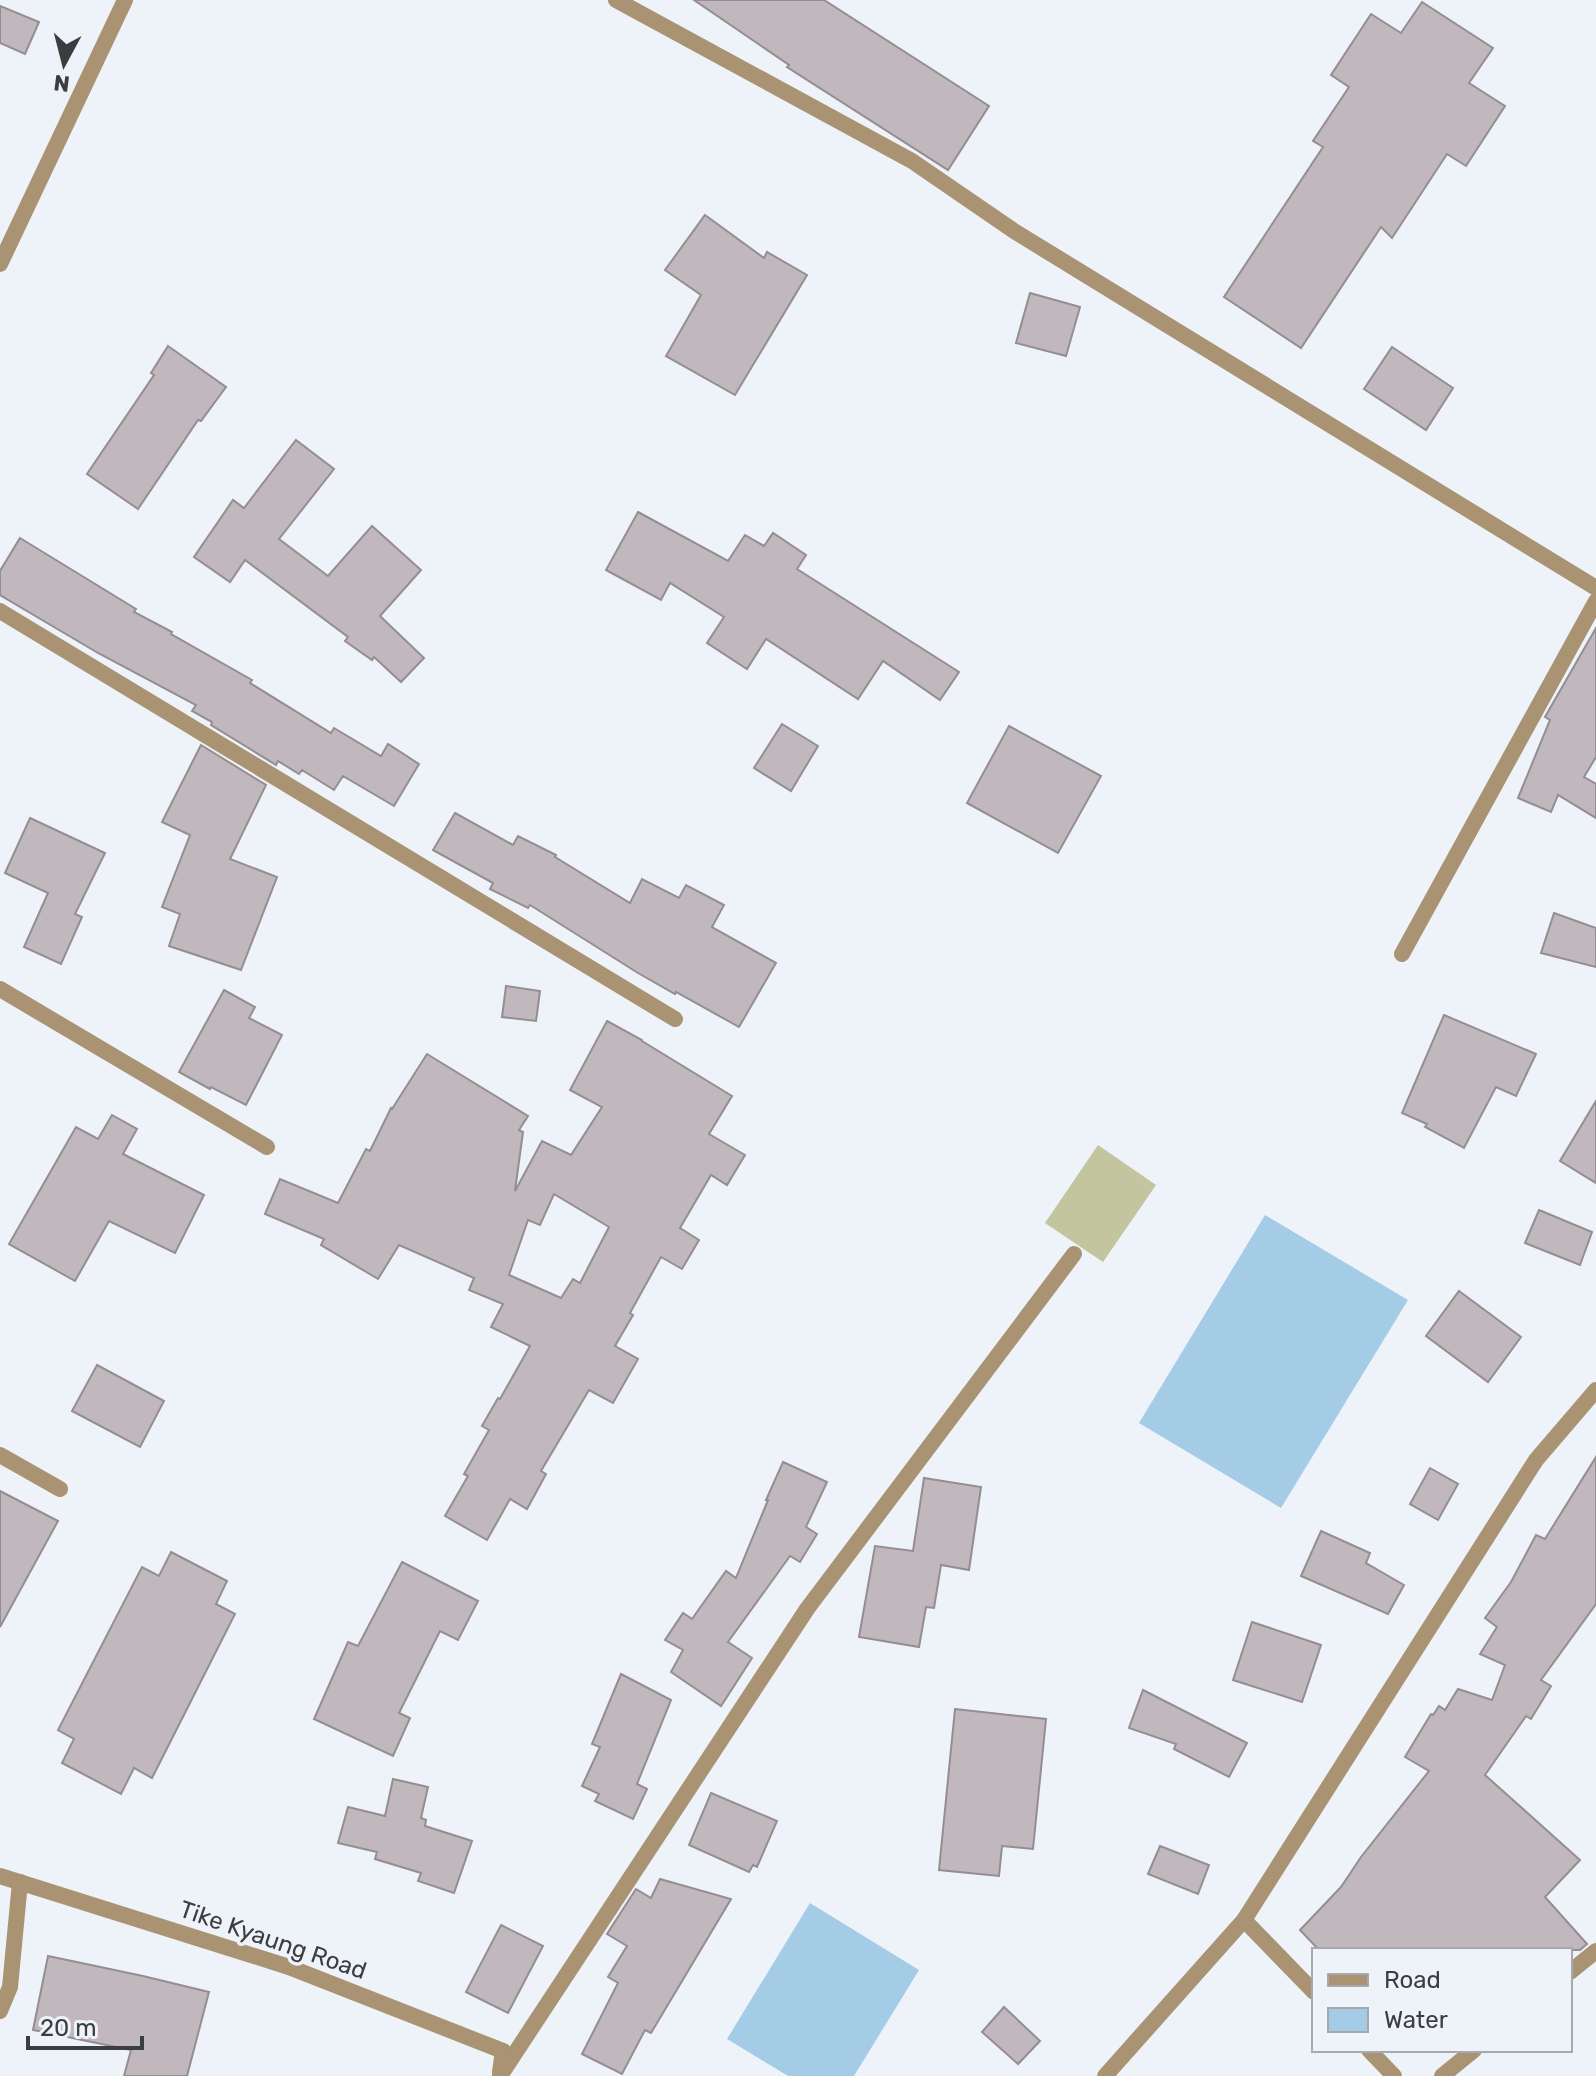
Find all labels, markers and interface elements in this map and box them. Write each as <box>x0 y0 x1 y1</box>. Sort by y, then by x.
north arrow <box>24 24 104 104</box>
text: N <box>52 69 71 98</box>
street label: Tike Kyaung Road <box>176 1895 370 1985</box>
legend <box>1312 1948 1572 2052</box>
text: Road <box>1384 1966 1441 1994</box>
scale bar <box>28 2000 142 2050</box>
text: Water <box>1384 2006 1448 2034</box>
text: 20 m <box>40 2014 97 2042</box>

